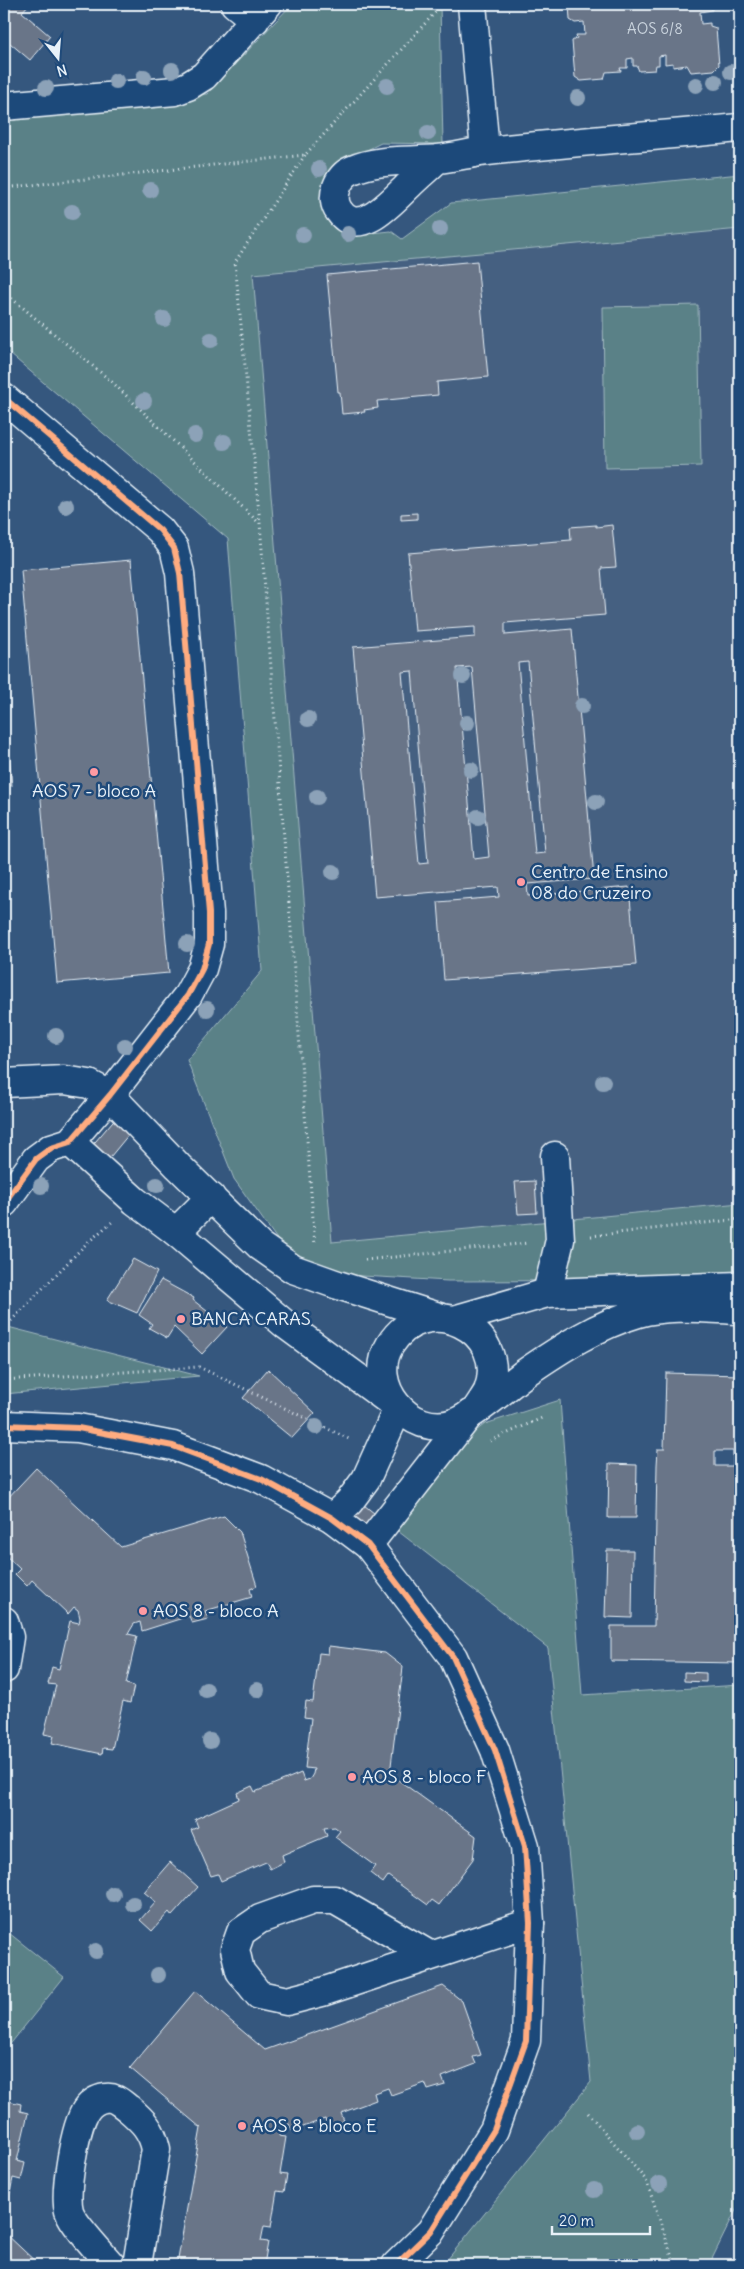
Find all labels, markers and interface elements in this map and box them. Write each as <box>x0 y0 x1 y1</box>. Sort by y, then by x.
house number: AOS 6/8 <box>627 19 683 38</box>
north arrow <box>32 32 82 82</box>
text: N <box>55 60 69 80</box>
marker: AOS 7 - bloco A <box>88 766 100 778</box>
place label: AOS 7 - bloco A <box>32 779 156 802</box>
place label: Centro de Ensino 08 do Cruzeiro <box>531 860 668 904</box>
marker: Centro de Ensino 08 do Cruzeiro <box>515 876 527 888</box>
place label: BANCA CARAS <box>191 1307 311 1330</box>
marker: BANCA CARAS <box>175 1313 187 1325</box>
place label: AOS 8 - bloco A <box>153 1599 278 1622</box>
marker: AOS 8 - bloco A <box>137 1605 149 1617</box>
place label: AOS 8 - bloco F <box>362 1765 486 1788</box>
marker: AOS 8 - bloco F <box>346 1771 358 1783</box>
place label: AOS 8 - bloco E <box>252 2114 377 2137</box>
marker: AOS 8 - bloco E <box>236 2120 248 2132</box>
scale bar <box>552 2204 649 2236</box>
text: 20 m <box>559 2211 594 2230</box>

